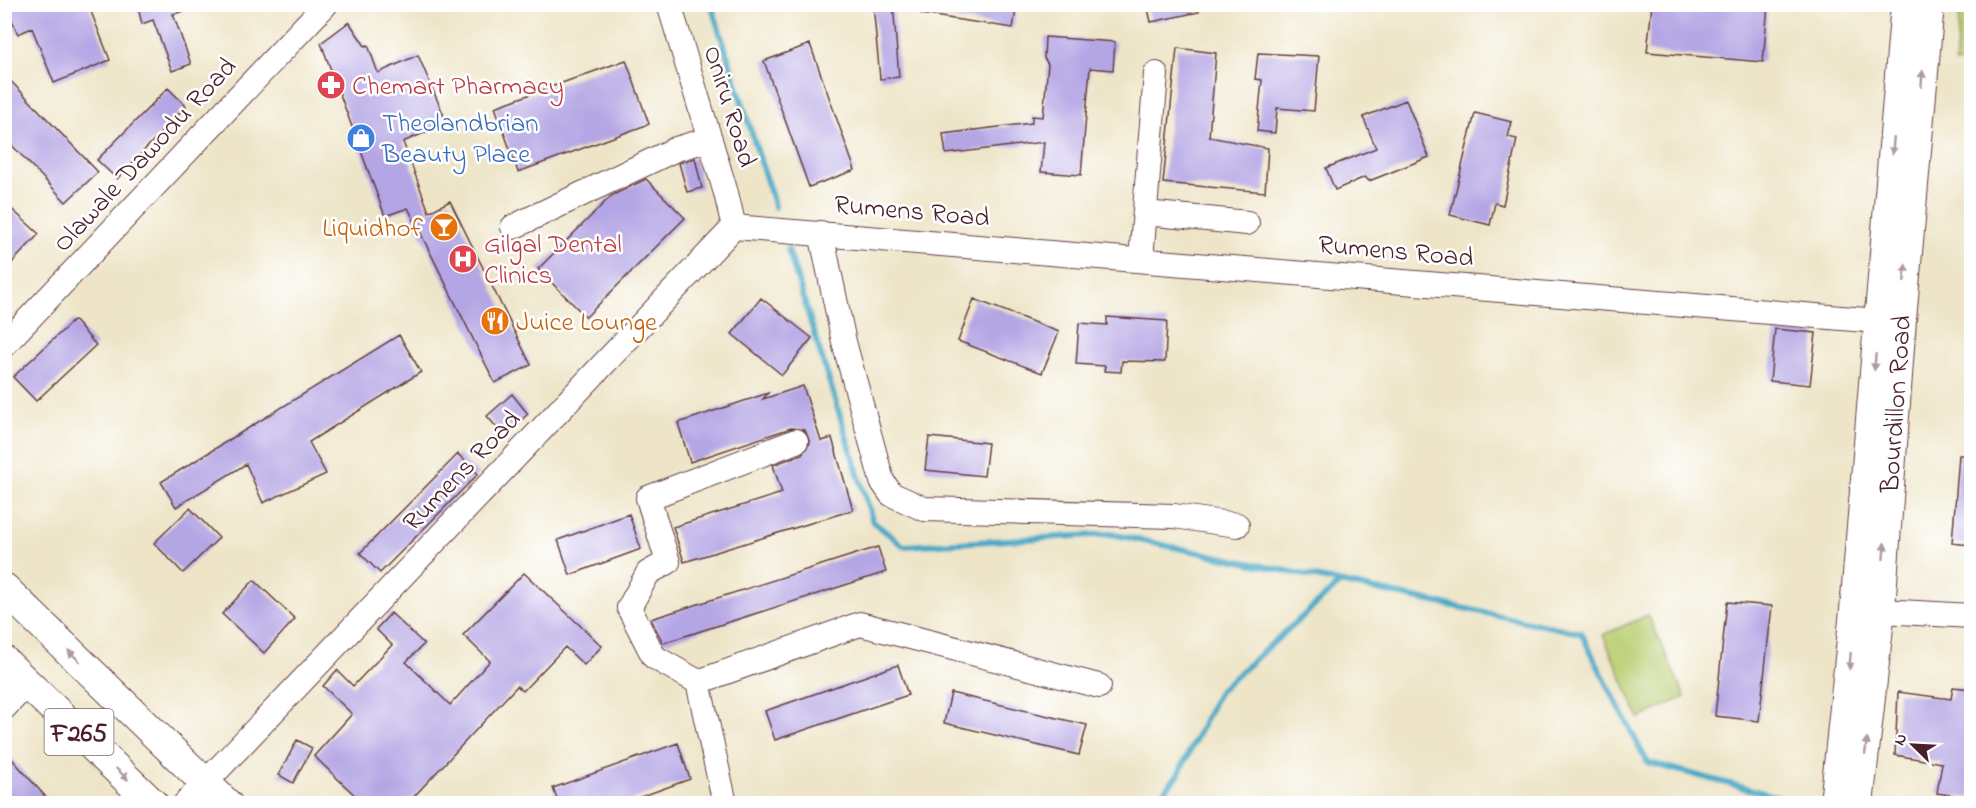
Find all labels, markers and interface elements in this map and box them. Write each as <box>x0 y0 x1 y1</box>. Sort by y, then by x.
street label: Oniru Road <box>692 41 766 172</box>
street label: Olawale Dawodu Road <box>45 49 247 262</box>
place label: Chemart Pharmacy <box>352 68 564 107</box>
pharmacy icon: Chemart Pharmacy <box>315 69 347 101</box>
one-way arrow <box>1917 69 1927 88</box>
place label: Theolandbrian Beauty Place <box>381 105 539 175</box>
shop icon: Theolandbrian Beauty Place <box>345 122 377 154</box>
one-way arrow <box>1888 137 1898 156</box>
street label: Rumens Road <box>832 186 991 239</box>
place label: Liquidhof <box>322 210 423 249</box>
bar icon: Liquidhof <box>428 211 460 243</box>
place label: Gilgal Dental Clinics <box>484 226 622 296</box>
street label: Rumens Road <box>1316 226 1475 279</box>
hospital icon: Gilgal Dental Clinics <box>447 243 479 275</box>
one-way arrow <box>1900 264 1910 283</box>
place label: Juice Lounge <box>516 304 658 343</box>
restaurant icon: Juice Lounge <box>479 305 511 337</box>
street label: Bourdillon Road <box>1872 314 1923 495</box>
one-way arrow <box>1870 352 1880 371</box>
street label: Rumens Road <box>395 402 531 541</box>
one-way arrow <box>1879 542 1889 561</box>
one-way arrow <box>67 649 81 663</box>
one-way arrow <box>1845 651 1855 670</box>
road number: F265 <box>44 709 113 755</box>
north arrow <box>1883 715 1943 775</box>
text: N <box>1888 730 1914 750</box>
one-way arrow <box>1861 736 1870 755</box>
one-way arrow <box>115 767 130 781</box>

